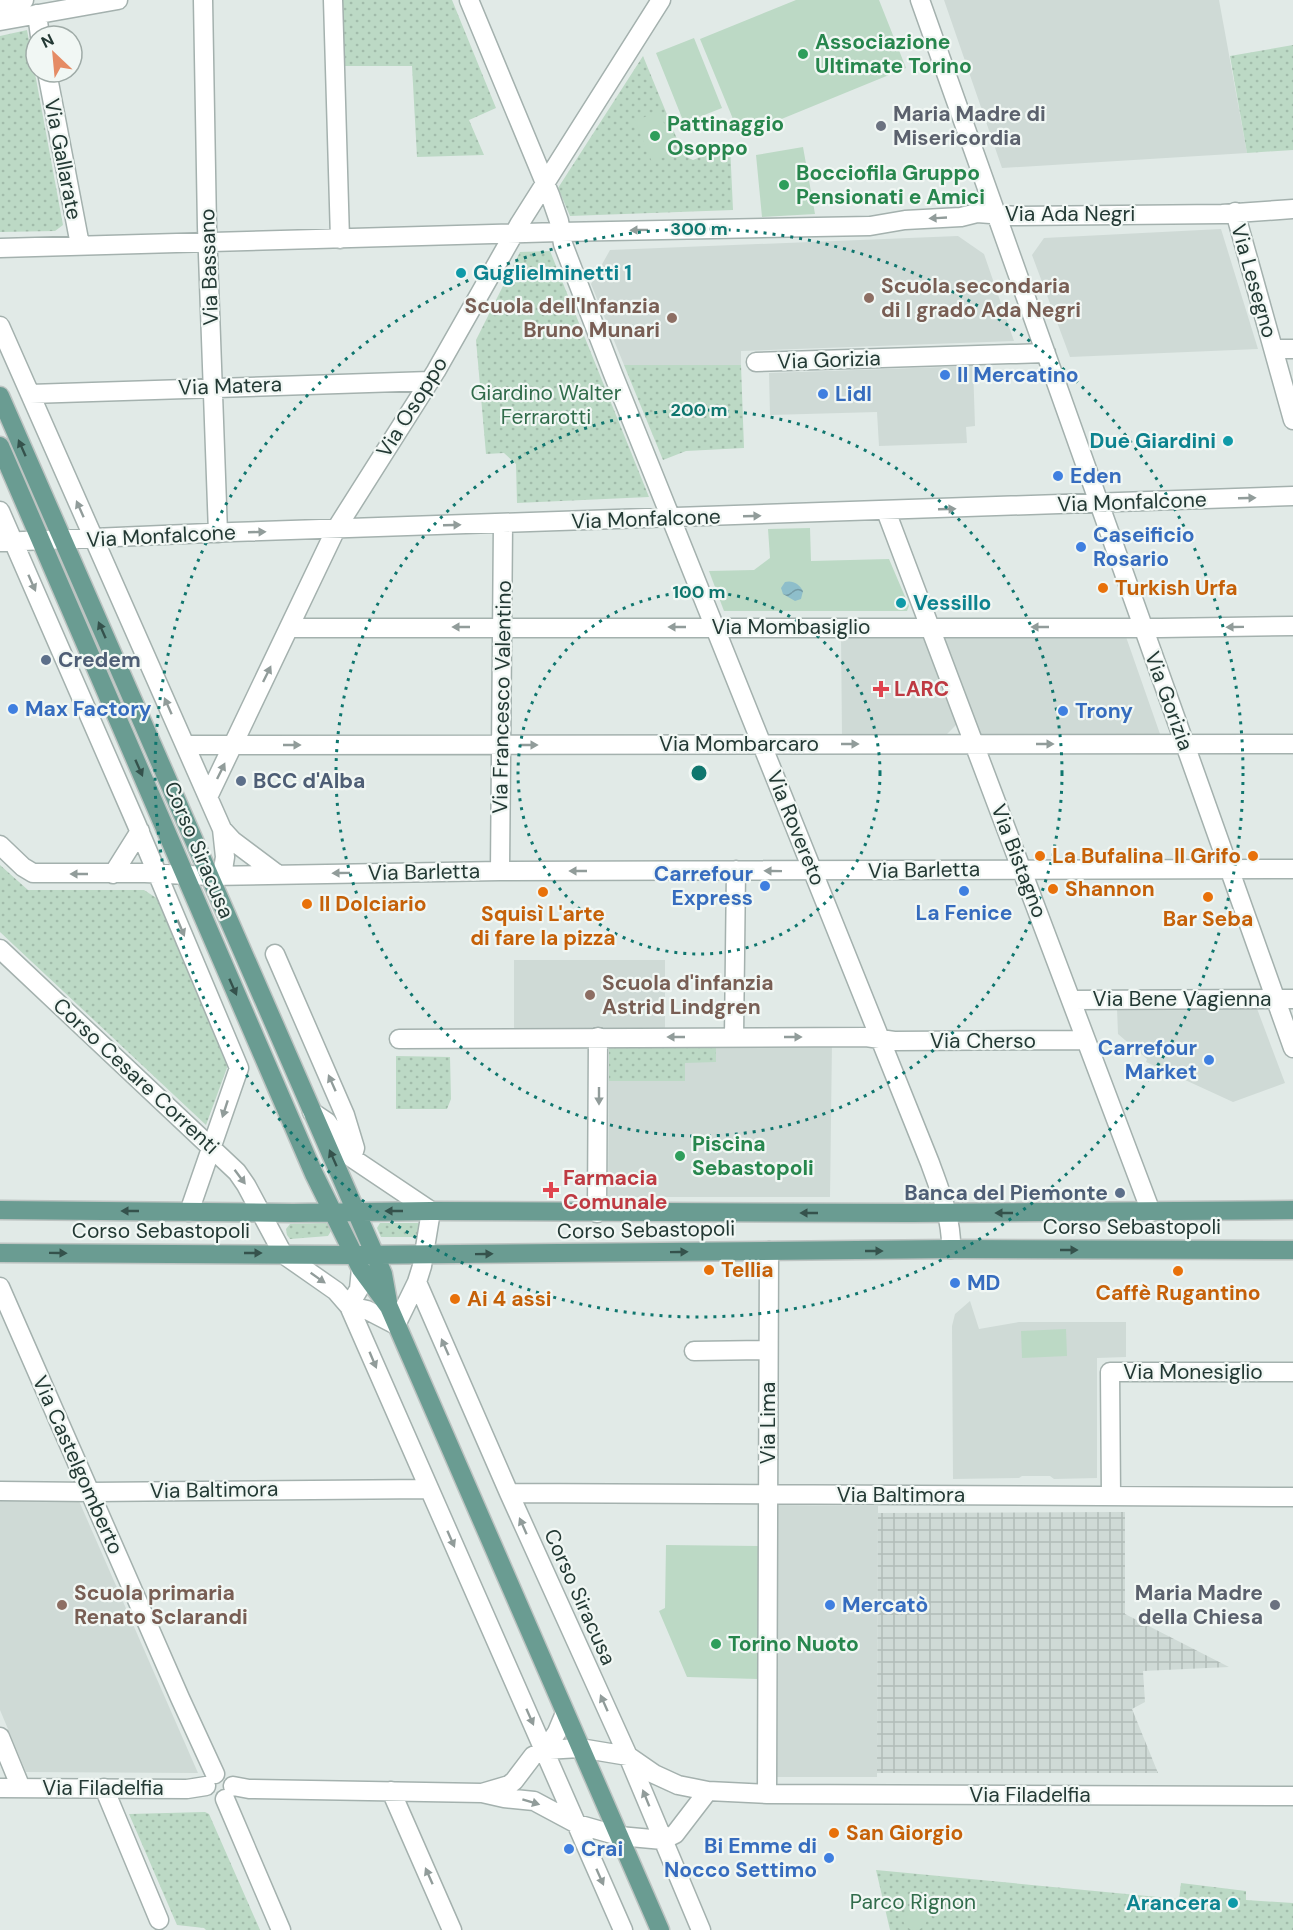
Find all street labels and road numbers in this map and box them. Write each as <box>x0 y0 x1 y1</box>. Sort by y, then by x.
street label: Via Gallarate <box>38 96 88 222</box>
street label: Via Ada Negri <box>1005 200 1135 228</box>
street label: Via Bassano <box>193 208 225 326</box>
street label: Via Lesegno <box>1224 221 1284 341</box>
street label: Via Gorizia <box>777 344 881 376</box>
street label: Via Osoppo <box>370 351 454 463</box>
street label: Via Matera <box>178 370 282 402</box>
street label: Via Monfalcone <box>1057 485 1207 519</box>
street label: Via Monfalcone <box>571 502 721 536</box>
street label: Via Monfalcone <box>86 518 236 554</box>
street label: Via Francesco Valentino <box>486 580 518 814</box>
street label: Via Mombasiglio <box>712 613 870 641</box>
street label: Via Gorizia <box>1138 648 1200 754</box>
street label: Via Mombarcaro <box>659 730 819 758</box>
street label: Via Rovereto <box>760 766 832 890</box>
street label: Corso Siracusa <box>158 777 240 923</box>
street label: Via Bistagno <box>984 800 1054 922</box>
street label: Via Barletta <box>868 855 980 885</box>
street label: Via Barletta <box>368 857 480 887</box>
street label: Via Bene Vagienna <box>1093 985 1271 1013</box>
street label: Corso Cesare Correnti <box>47 992 225 1160</box>
street label: Via Cherso <box>930 1027 1036 1055</box>
street label: Corso Sebastopoli <box>1043 1213 1221 1241</box>
street label: Corso Sebastopoli <box>557 1214 735 1246</box>
street label: Corso Sebastopoli <box>72 1217 250 1245</box>
street label: Via Monesiglio <box>1123 1358 1263 1386</box>
street label: Via Castelgomberto <box>26 1371 130 1559</box>
street label: Via Lima <box>754 1382 782 1464</box>
street label: Via Baltimora <box>150 1475 278 1505</box>
street label: Via Baltimora <box>837 1481 965 1509</box>
street label: Corso Siracusa <box>537 1524 623 1670</box>
street label: Via Filadelfia <box>42 1774 164 1802</box>
street label: Via Filadelfia <box>969 1781 1091 1809</box>

